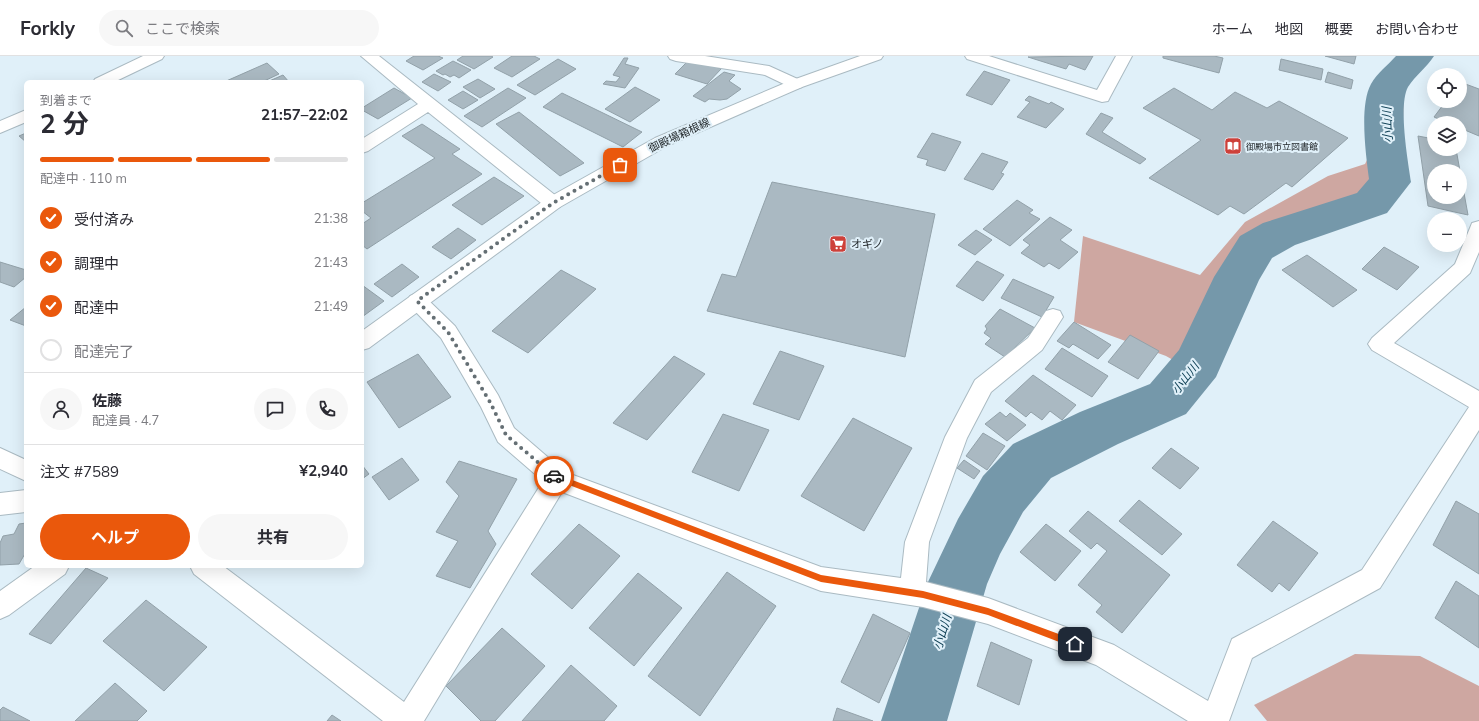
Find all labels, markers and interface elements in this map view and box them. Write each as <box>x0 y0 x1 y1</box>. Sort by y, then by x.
search box <box>99 10 379 46</box>
text: Forkly <box>20 16 75 40</box>
icon: search <box>113 17 135 39</box>
text: ここで検索 <box>145 19 220 38</box>
text: ホーム <box>1211 20 1253 38</box>
text: 地図 <box>1275 20 1303 38</box>
text: 概要 <box>1325 20 1353 38</box>
text: お問い合わせ <box>1375 20 1459 38</box>
map controls <box>1427 68 1467 252</box>
button: locate <box>1427 68 1467 108</box>
text: 到着まで <box>40 92 92 108</box>
text: 21:57–22:02 <box>261 105 348 124</box>
water label: 小山川 <box>1379 105 1395 143</box>
text: 2 分 <box>40 107 89 140</box>
street label: 御殿場箱根線 <box>645 115 712 156</box>
button: layers <box>1427 116 1467 156</box>
library icon: 御殿場市立図書館 <box>1223 136 1243 156</box>
place label: 御殿場市立図書館 <box>1246 141 1318 152</box>
pin <box>603 148 637 182</box>
icon: bag <box>609 154 631 176</box>
button: + <box>1427 164 1467 204</box>
text: 配達中 · 110 m <box>40 170 127 186</box>
icon: check <box>40 207 62 229</box>
text: 受付済み <box>74 210 134 229</box>
text: 21:38 <box>314 210 348 226</box>
button: − <box>1427 212 1467 252</box>
supermarket icon: オギノ <box>828 234 848 254</box>
place label: オギノ <box>851 237 884 251</box>
icon: check <box>40 251 62 273</box>
text: 調理中 <box>74 254 119 273</box>
text: 21:43 <box>314 254 348 270</box>
icon: check <box>40 295 62 317</box>
text: 配達中 <box>74 298 119 317</box>
text: 21:49 <box>314 298 348 314</box>
text: 配達完了 <box>74 342 134 361</box>
water label: 小山川 <box>1168 358 1203 397</box>
button: person <box>40 388 82 430</box>
button: chat <box>254 388 296 430</box>
button: phone <box>306 388 348 430</box>
text: 佐藤 <box>92 391 122 410</box>
text: 配達員 · 4.7 <box>92 412 159 428</box>
courier <box>534 456 574 496</box>
text: ¥2,940 <box>299 461 348 480</box>
text: 注文 #7589 <box>40 462 119 481</box>
icon: car <box>543 465 565 487</box>
button: ヘルプ <box>40 514 190 560</box>
button: 共有 <box>198 514 348 560</box>
water label: 小山川 <box>930 611 955 651</box>
pin <box>1058 627 1092 661</box>
icon: home <box>1064 633 1086 655</box>

